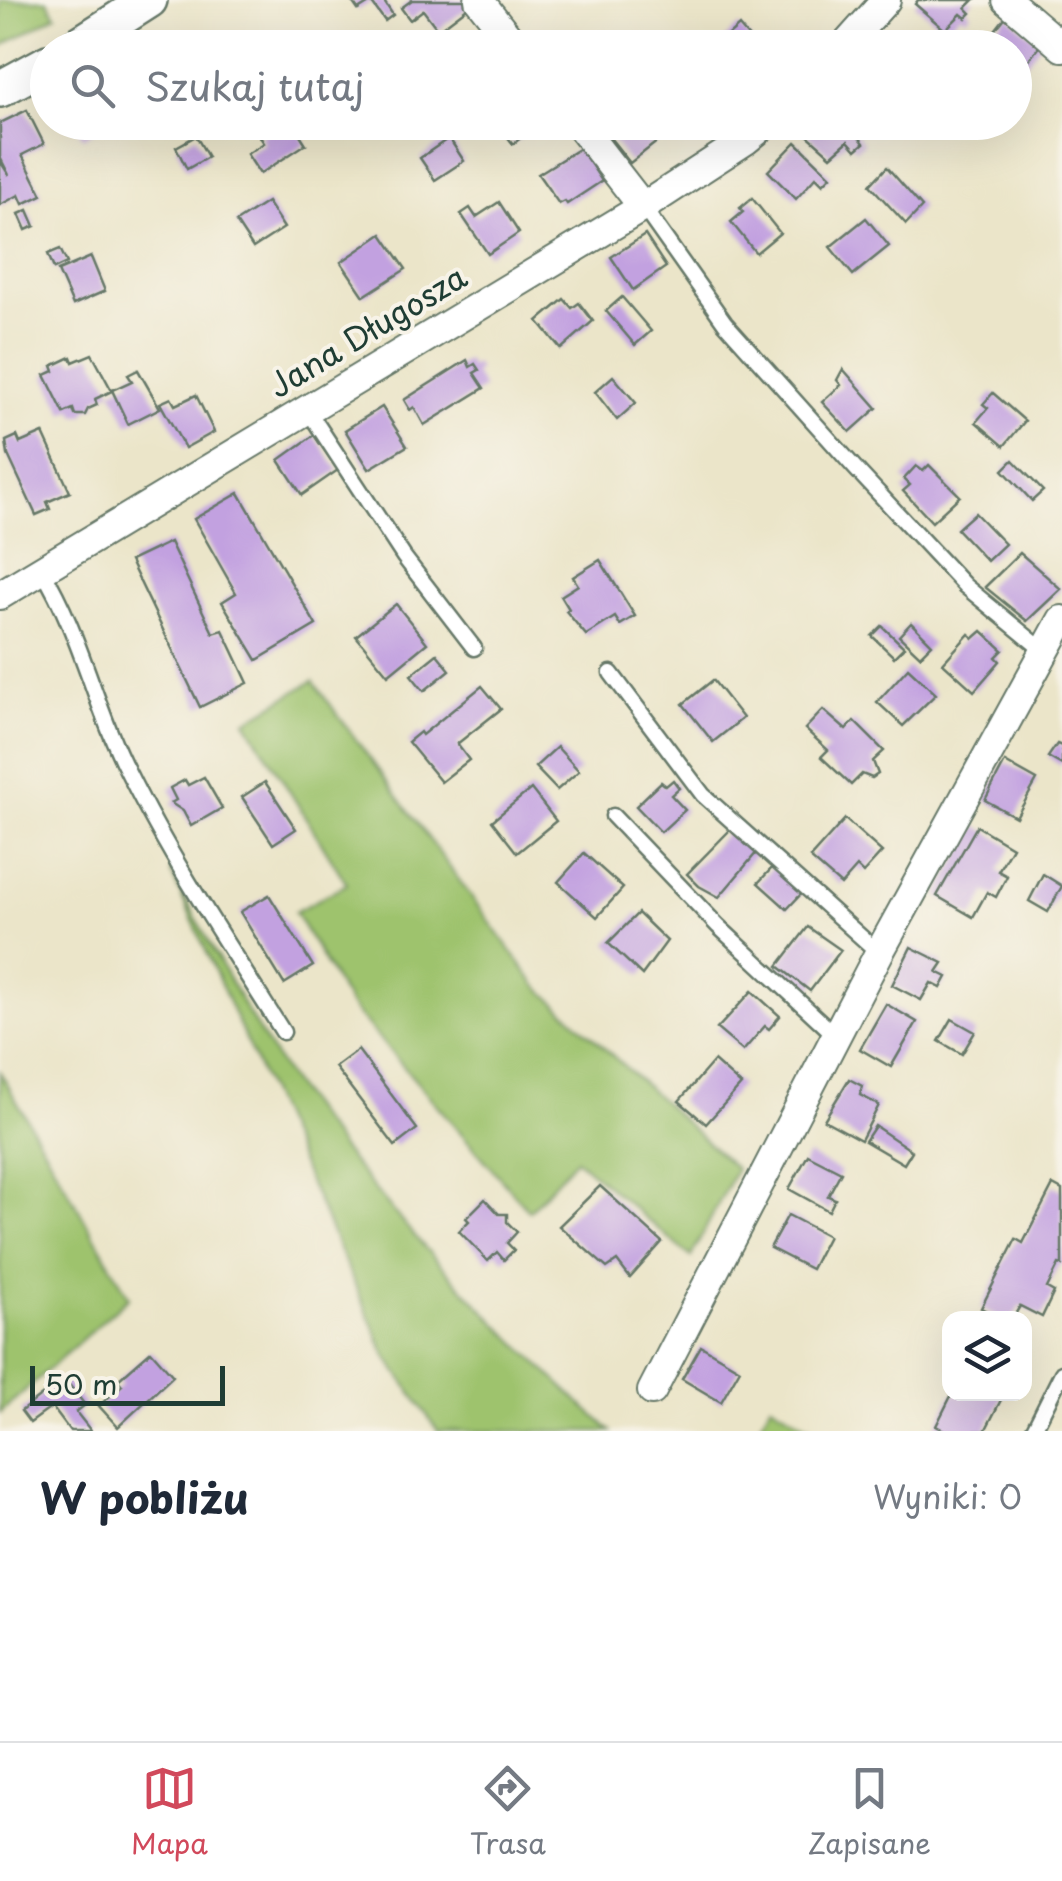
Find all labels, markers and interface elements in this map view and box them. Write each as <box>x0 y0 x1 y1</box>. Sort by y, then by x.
search box <box>30 30 1032 140</box>
text: Szukaj tutaj <box>145 57 364 114</box>
icon: search <box>65 58 120 113</box>
street label: Jana Długosza <box>259 252 475 409</box>
map controls <box>942 1311 1032 1401</box>
button: layers <box>942 1311 1032 1401</box>
scale bar <box>30 1361 225 1406</box>
text: 50 m <box>45 1362 118 1405</box>
text: W pobliżu <box>40 1465 249 1528</box>
text: Wyniki: 0 <box>873 1472 1022 1520</box>
tab: Mapa <box>131 1761 208 1864</box>
tab: Trasa <box>470 1761 546 1864</box>
tab: Zapisane <box>808 1761 931 1864</box>

